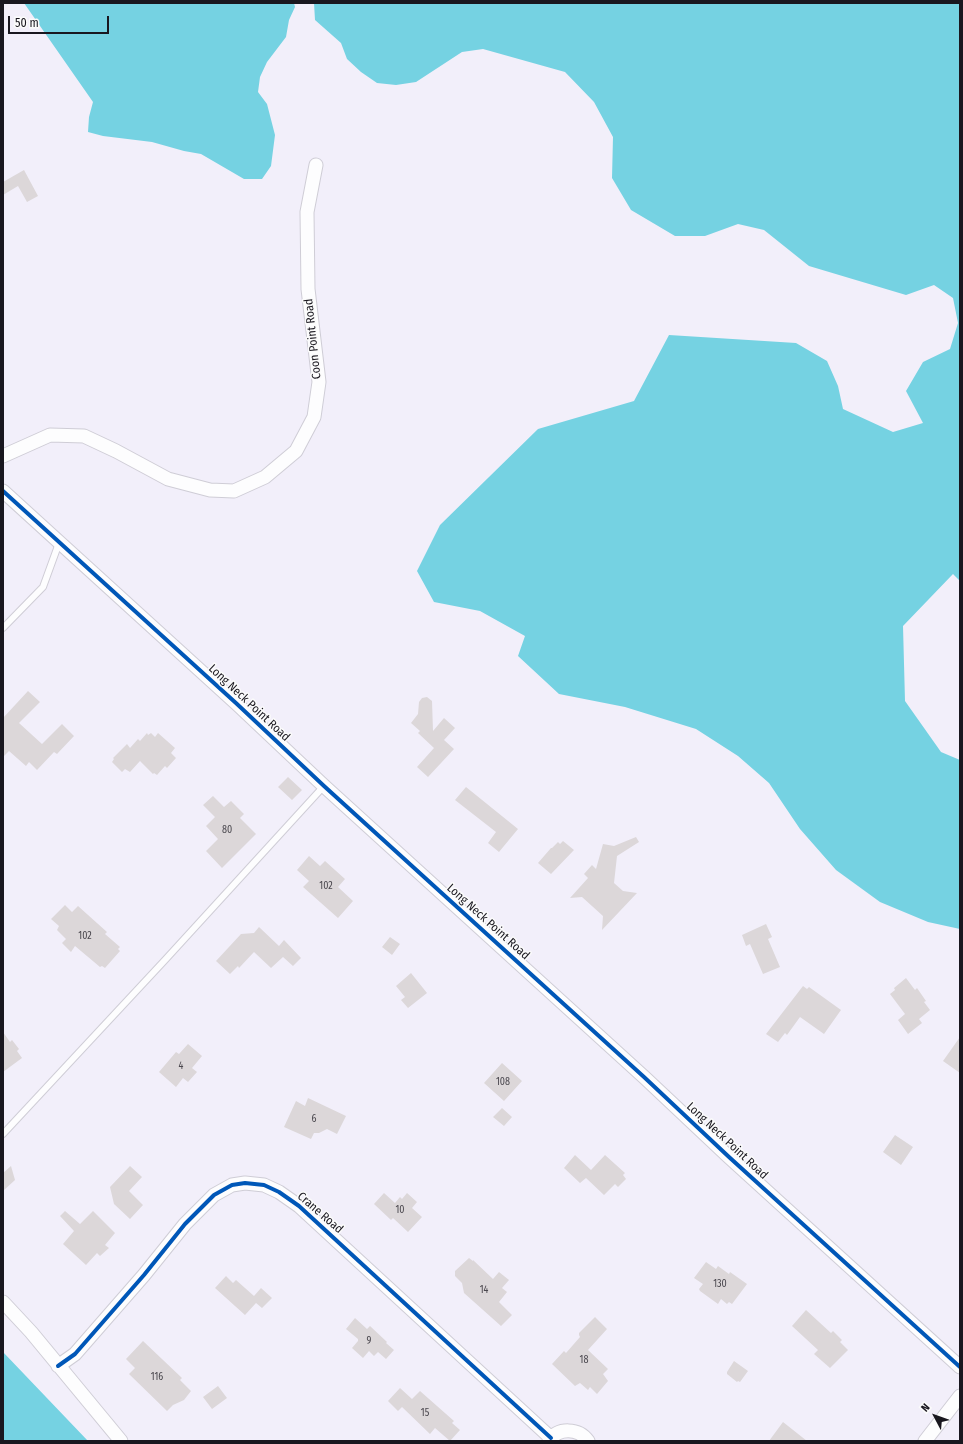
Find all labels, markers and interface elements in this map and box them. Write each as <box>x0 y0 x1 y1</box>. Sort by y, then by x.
scale bar <box>10 8 111 34</box>
text: 50 m <box>15 16 39 30</box>
street label: Coon Point Road <box>302 298 324 380</box>
street label: Long Neck Point Road <box>205 662 293 744</box>
house number: 80 <box>222 824 232 836</box>
house number: 102 <box>319 880 333 892</box>
street label: Long Neck Point Road <box>444 881 532 963</box>
house number: 102 <box>78 930 92 942</box>
house number: 4 <box>179 1060 183 1072</box>
house number: 108 <box>496 1076 510 1088</box>
street label: Long Neck Point Road <box>683 1100 771 1182</box>
house number: 6 <box>312 1113 316 1125</box>
street label: Crane Road <box>294 1189 346 1237</box>
house number: 10 <box>395 1204 405 1216</box>
house number: 130 <box>713 1278 727 1290</box>
house number: 14 <box>480 1284 488 1296</box>
house number: 9 <box>367 1335 371 1347</box>
house number: 18 <box>580 1354 588 1366</box>
house number: 116 <box>151 1371 163 1383</box>
north arrow <box>915 1396 955 1436</box>
text: N <box>918 1401 933 1415</box>
house number: 15 <box>421 1407 429 1419</box>

